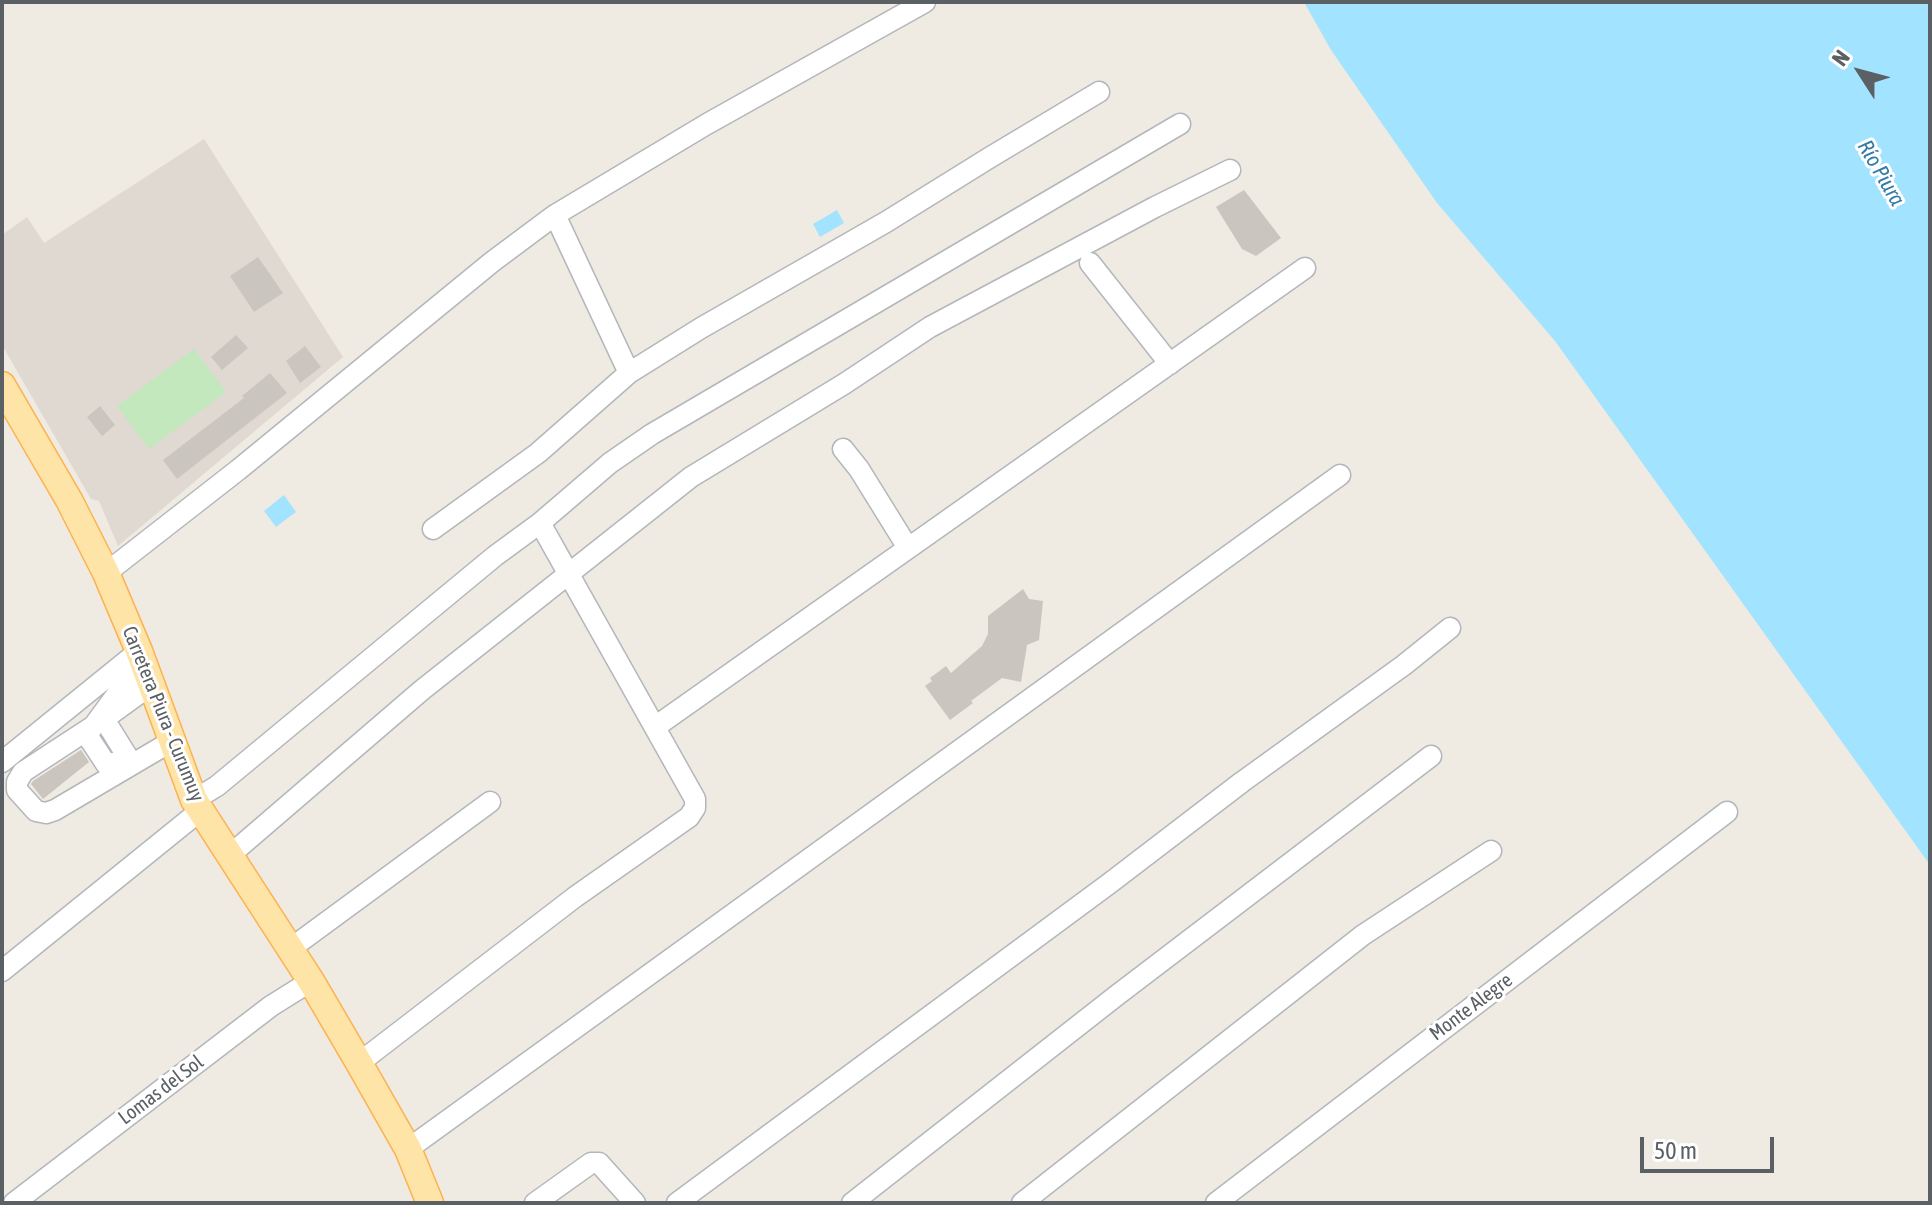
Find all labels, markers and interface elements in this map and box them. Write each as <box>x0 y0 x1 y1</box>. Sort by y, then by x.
north arrow <box>1820 32 1900 112</box>
text: N <box>1826 45 1855 71</box>
water label: Río Piura <box>1852 135 1910 211</box>
street label: Carretera Piura - Curumuy <box>117 623 209 805</box>
street label: Monte Alegre <box>1425 968 1517 1046</box>
street label: Lomas del Sol <box>114 1050 208 1130</box>
scale bar <box>1644 1121 1778 1171</box>
text: 50 m <box>1654 1137 1697 1164</box>

